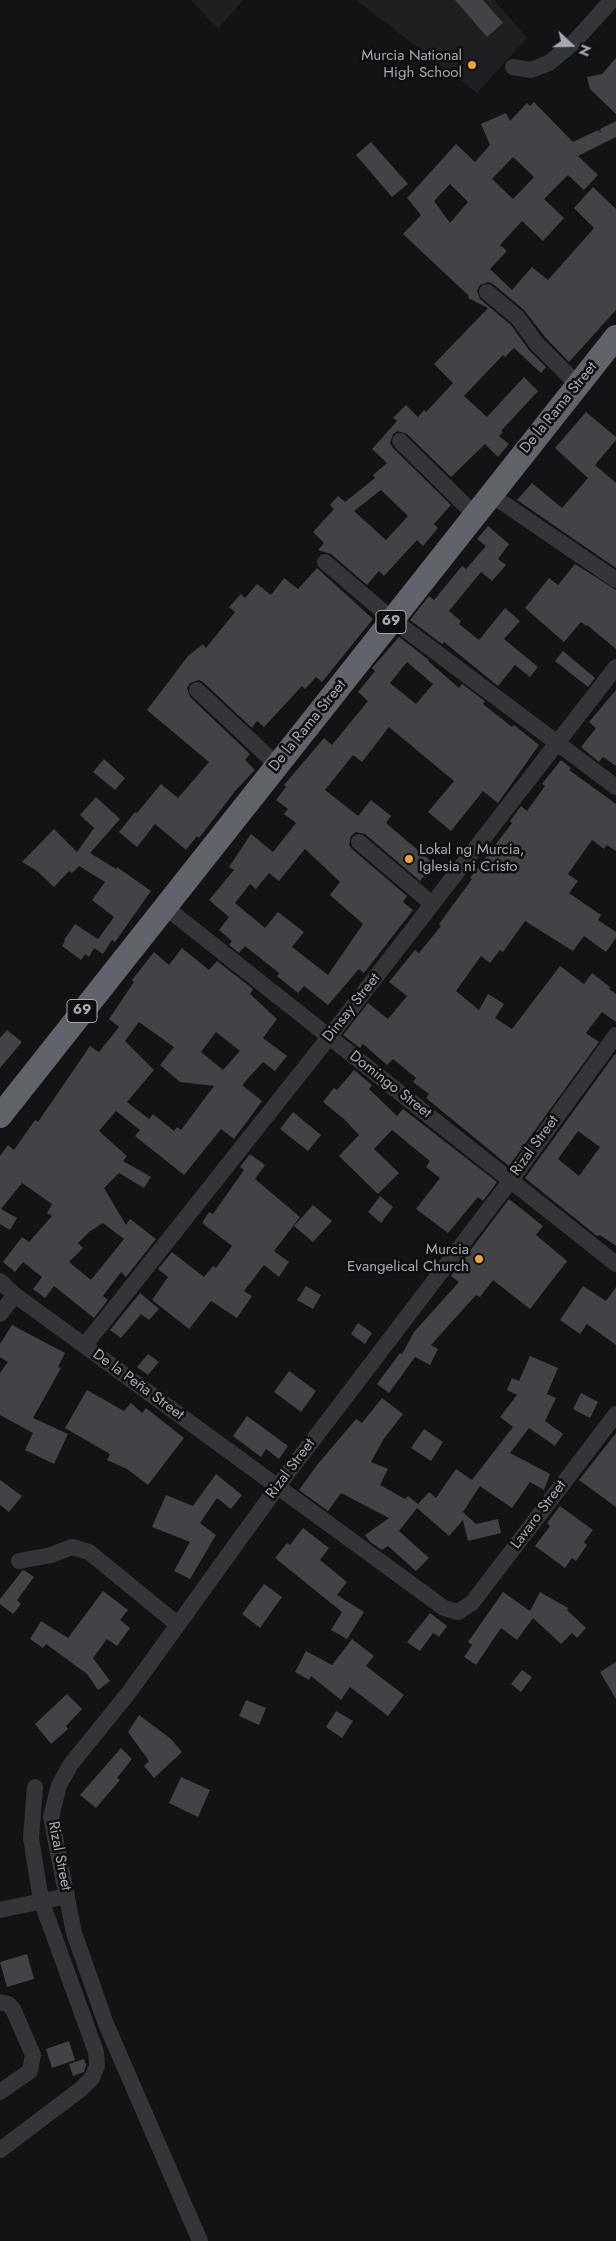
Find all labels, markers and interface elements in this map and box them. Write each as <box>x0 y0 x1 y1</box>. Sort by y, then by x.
north arrow <box>546 20 596 70</box>
text: N <box>574 42 596 59</box>
place label: Murcia National High School <box>361 47 462 82</box>
marker: Murcia National High School <box>466 59 478 71</box>
street label: De la Rama Street <box>517 359 601 457</box>
road number: 69 <box>376 610 406 634</box>
street label: De la Rama Street <box>266 677 350 775</box>
place label: Lokal ng Murcia, Iglesia ni Cristo <box>419 841 524 876</box>
marker: Lokal ng Murcia, Iglesia ni Cristo <box>403 853 415 865</box>
street label: Dinsay Street <box>320 970 384 1046</box>
road number: 69 <box>67 999 97 1022</box>
street label: Domingo Street <box>345 1047 435 1123</box>
street label: Rizal Street <box>507 1112 563 1180</box>
place label: Murcia Evangelical Church <box>347 1241 469 1276</box>
marker: Murcia Evangelical Church <box>473 1253 485 1265</box>
street label: De la Peña Street <box>89 1346 187 1424</box>
street label: Rizal Street <box>263 1436 319 1502</box>
street label: Lavaro Street <box>507 1477 571 1553</box>
street label: Rizal Street <box>43 1820 75 1892</box>

